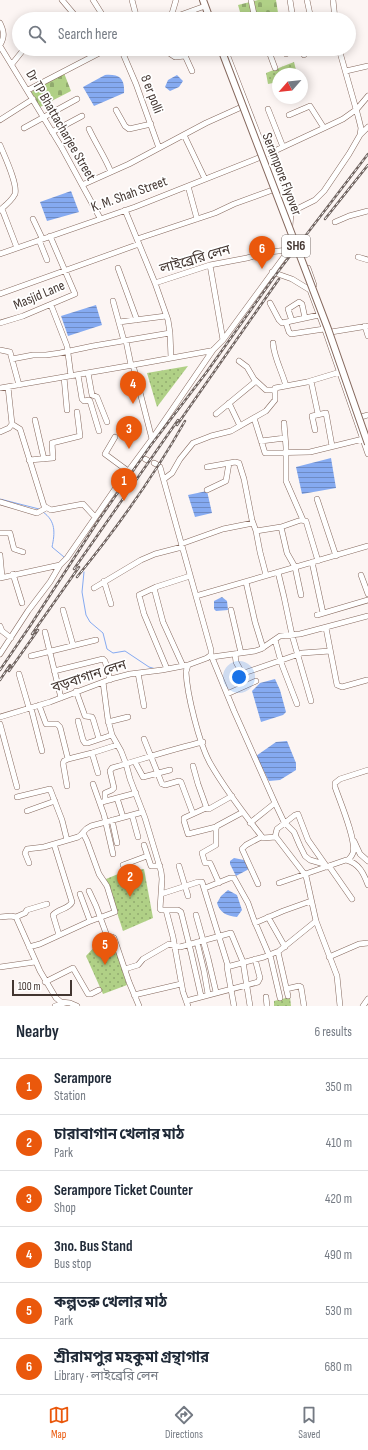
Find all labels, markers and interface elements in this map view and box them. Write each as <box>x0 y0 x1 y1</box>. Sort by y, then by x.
search box <box>12 12 356 56</box>
icon: search <box>26 23 48 45</box>
text: Search here <box>58 25 118 44</box>
street label: Dr TP Bhattacharjee Street <box>22 67 100 183</box>
north arrow <box>272 68 308 104</box>
street label: 8 er polli <box>137 72 167 116</box>
street label: Serampore Flyover <box>258 130 306 218</box>
street label: K. M. Shah Street <box>89 172 169 216</box>
road number: SH6 <box>282 235 310 257</box>
pin: 6 <box>249 236 275 269</box>
street label: লাইব্রেরি লেন <box>157 241 233 277</box>
street label: Masjid Lane <box>11 277 67 313</box>
pin: 4 <box>120 371 146 404</box>
pin: 3 <box>116 416 142 449</box>
pin: 1 <box>111 468 137 501</box>
street label: বড়বাগান লেন <box>49 656 129 696</box>
your location <box>229 667 249 687</box>
pin: 2 <box>117 864 143 897</box>
pin: 5 <box>92 932 118 965</box>
scale bar <box>12 978 72 997</box>
text: 100 m <box>18 980 40 993</box>
text: Nearby <box>16 1022 59 1042</box>
text: 6 results <box>314 1024 352 1040</box>
text: Serampore <box>54 1069 112 1088</box>
text: 1 <box>26 1079 32 1095</box>
text: 350 m <box>325 1079 352 1095</box>
text: Station <box>54 1088 86 1104</box>
text: চারাবাগান খেলার মাঠ <box>54 1125 184 1144</box>
text: 2 <box>26 1135 32 1151</box>
text: 410 m <box>326 1135 352 1151</box>
text: Park <box>54 1145 73 1161</box>
text: Serampore Ticket Counter <box>54 1181 193 1200</box>
text: 3 <box>26 1191 32 1207</box>
text: 420 m <box>325 1191 352 1207</box>
text: Shop <box>54 1200 76 1216</box>
text: 3no. Bus Stand <box>54 1237 132 1256</box>
text: 4 <box>26 1247 32 1263</box>
text: 490 m <box>325 1247 352 1263</box>
text: Bus stop <box>54 1256 91 1272</box>
text: কল্পতরু খেলার মাঠ <box>54 1293 167 1312</box>
text: 5 <box>26 1303 32 1319</box>
text: 530 m <box>325 1303 352 1319</box>
text: Park <box>54 1313 73 1329</box>
text: শ্রীরামপুর মহকুমা গ্ৰন্থাগার <box>54 1348 209 1367</box>
text: 6 <box>26 1359 32 1375</box>
text: 680 m <box>324 1359 352 1375</box>
text: Library · লাইব্রেরি লেন <box>54 1368 158 1384</box>
tab: Map <box>48 1404 70 1441</box>
tab: Directions <box>165 1404 203 1441</box>
tab: Saved <box>298 1404 320 1441</box>

